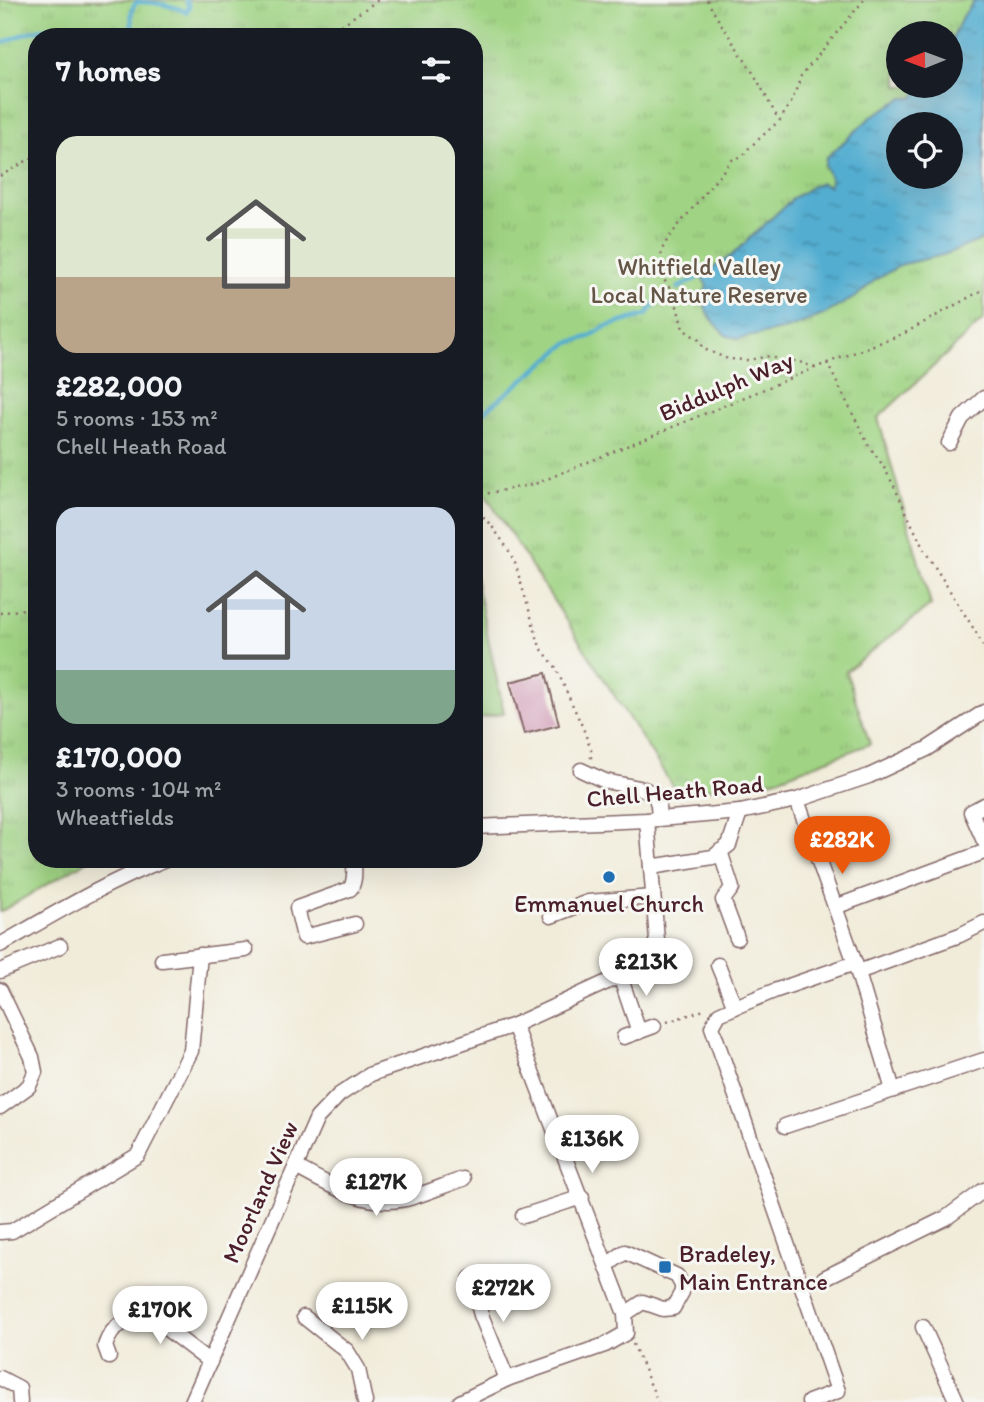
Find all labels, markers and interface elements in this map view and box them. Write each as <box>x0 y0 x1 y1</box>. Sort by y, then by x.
north arrow <box>886 21 962 98</box>
map controls <box>886 21 963 189</box>
icon: filters <box>417 51 455 89</box>
text: 7 homes <box>56 52 161 89</box>
button: locate <box>886 112 963 189</box>
icon: home <box>193 181 319 307</box>
park label: Whitfield Valley Local Nature Reserve <box>590 252 808 309</box>
street label: Biddulph Way <box>655 345 798 427</box>
text: £282,000 <box>56 367 183 404</box>
text: 5 rooms · 153 m² <box>56 404 218 432</box>
text: Chell Heath Road <box>56 432 226 460</box>
icon: home <box>193 552 319 678</box>
text: £170,000 <box>56 738 182 775</box>
street label: Chell Heath Road <box>585 769 765 813</box>
text: 3 rooms · 104 m² <box>56 775 221 803</box>
text: Wheatfields <box>56 803 174 831</box>
pin: £282K <box>793 816 891 876</box>
text: £282K <box>810 825 874 853</box>
marker: Emmanuel Church <box>601 869 617 885</box>
place label: Emmanuel Church <box>514 889 704 918</box>
pin: £213K <box>597 939 695 998</box>
text: £213K <box>615 947 677 975</box>
street label: Moorland View <box>216 1116 304 1268</box>
pin: £136K <box>543 1116 641 1175</box>
text: £136K <box>561 1124 623 1152</box>
pin: £127K <box>327 1158 425 1218</box>
text: £127K <box>345 1167 407 1195</box>
place label: Bradeley, Main Entrance <box>679 1239 828 1296</box>
marker: Bradeley, Main Entrance <box>657 1259 673 1275</box>
pin: £272K <box>454 1264 552 1324</box>
text: £272K <box>472 1273 534 1301</box>
pin: £115K <box>313 1282 411 1342</box>
pin: £170K <box>111 1286 209 1346</box>
text: £115K <box>332 1291 392 1319</box>
text: £170K <box>128 1295 192 1323</box>

